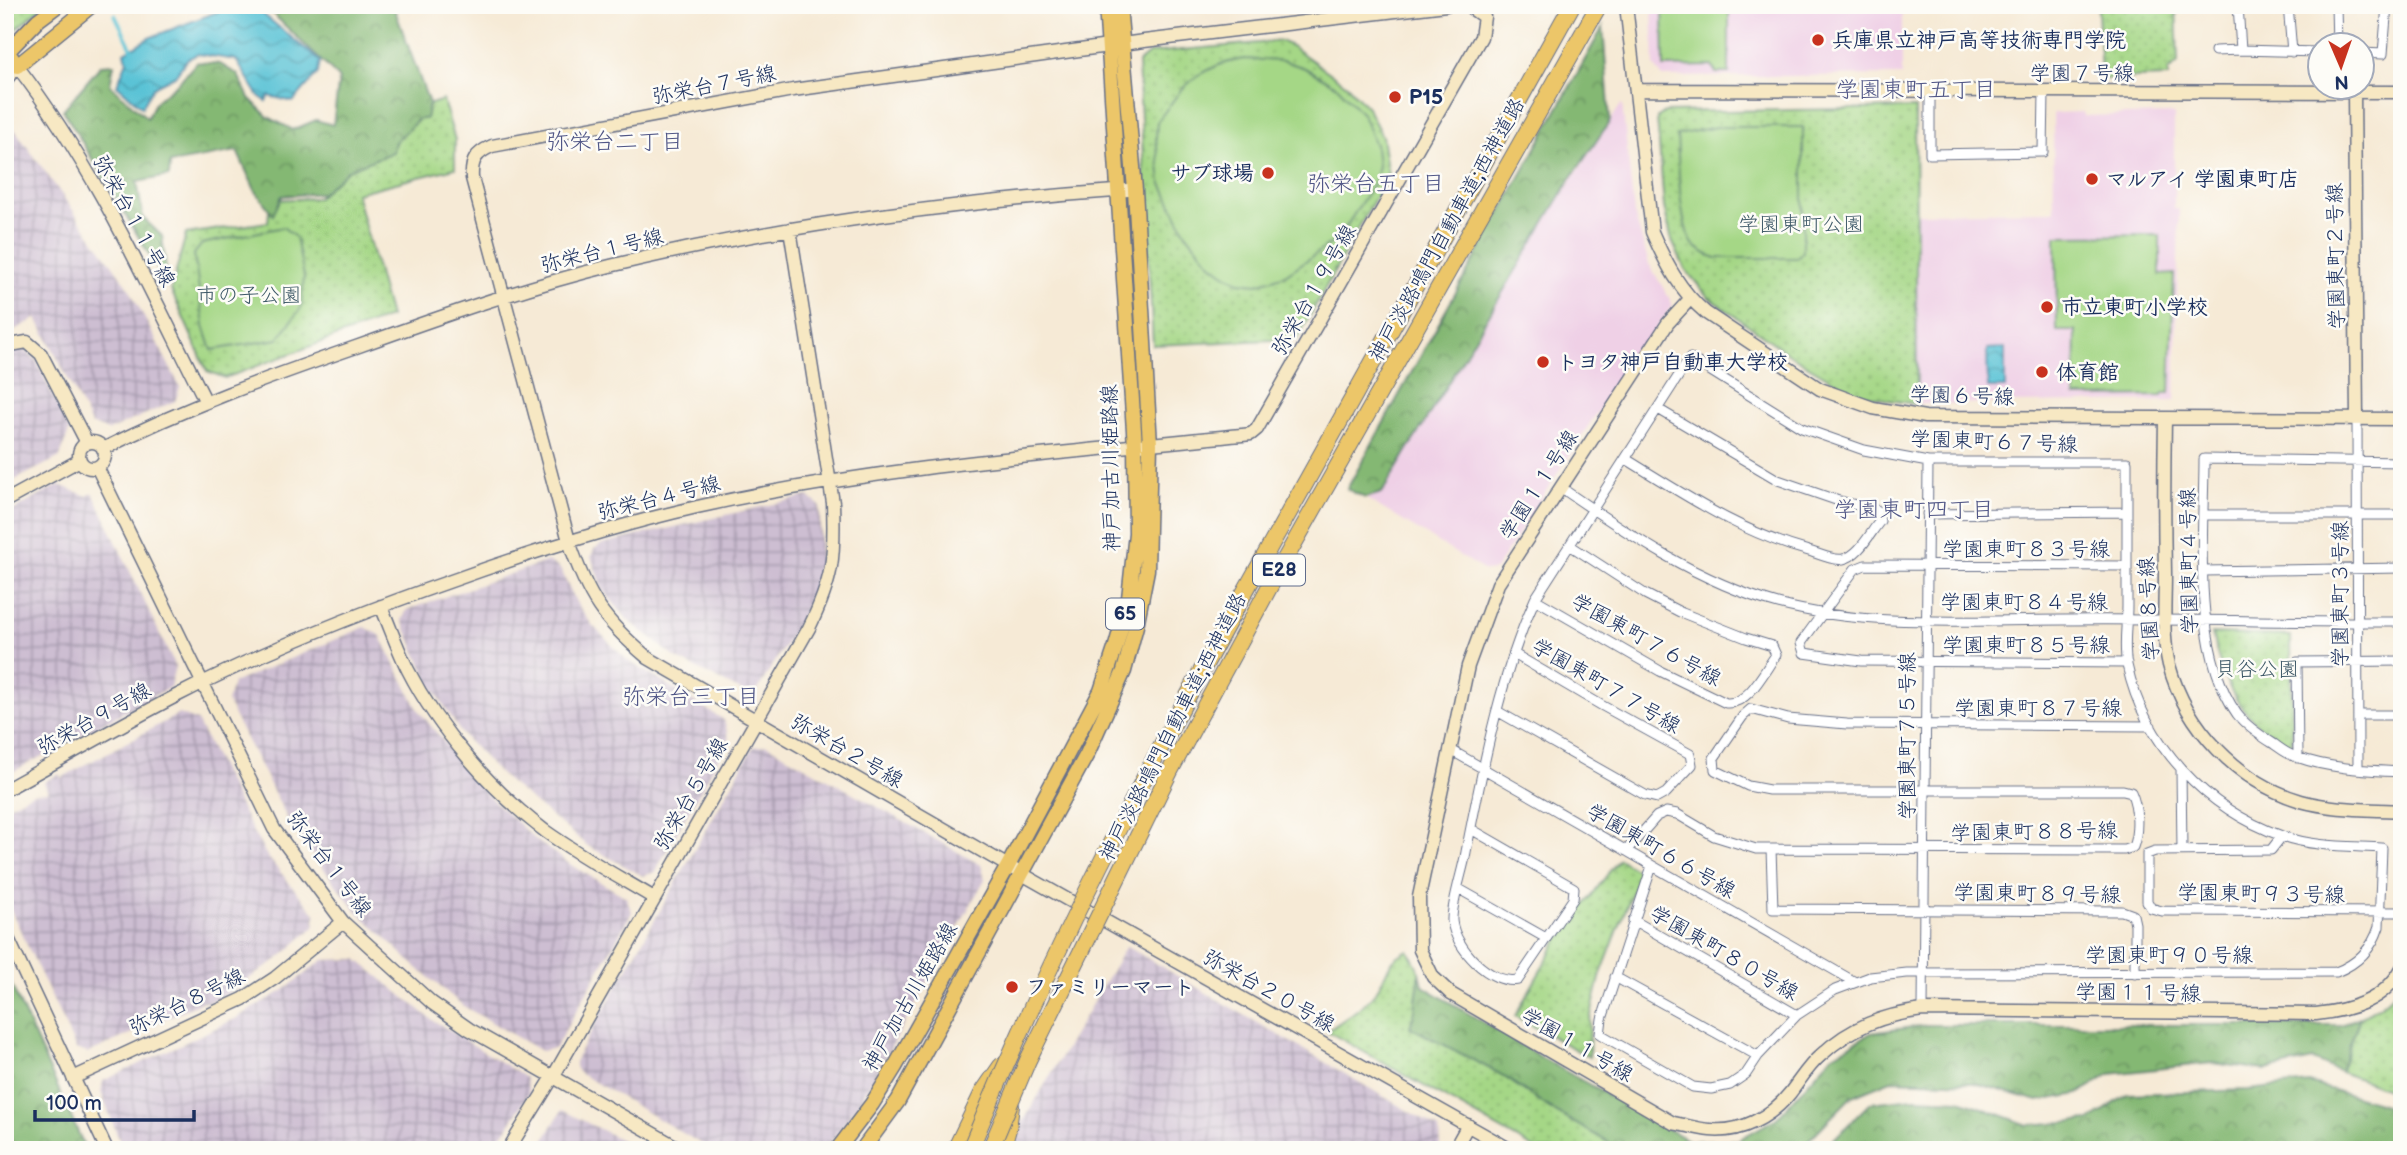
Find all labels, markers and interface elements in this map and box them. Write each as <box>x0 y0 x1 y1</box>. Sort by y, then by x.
place label: 兵庫県立神戸高等技術専門学院 <box>1832 28 2126 53</box>
marker: 兵庫県立神戸高等技術専門学院 <box>1810 32 1826 48</box>
north arrow <box>2306 32 2376 102</box>
street label: 弥栄台７号線 <box>650 61 778 109</box>
street label: 学園７号線 <box>2030 61 2135 86</box>
text: N <box>2334 70 2349 93</box>
district label: 学園東町五丁目 <box>1836 76 1997 104</box>
place label: P15 <box>1409 85 1443 110</box>
marker: P15 <box>1387 89 1403 105</box>
street label: 神戸淡路鳴門自動車道;西神道路 <box>1364 93 1530 367</box>
district label: 弥栄台二丁目 <box>546 128 684 156</box>
street label: 弥栄台１１号線 <box>87 151 181 291</box>
place label: サブ球場 <box>1170 161 1254 186</box>
marker: サブ球場 <box>1260 165 1276 181</box>
place label: マルアイ 学園東町店 <box>2106 167 2299 192</box>
district label: 弥栄台五丁目 <box>1307 170 1445 198</box>
marker: マルアイ 学園東町店 <box>2084 171 2100 187</box>
street label: 学園東町２号線 <box>2322 182 2350 330</box>
park label: 学園東町公園 <box>1738 212 1864 237</box>
street label: 弥栄台１９号線 <box>1266 220 1362 360</box>
street label: 弥栄台１号線 <box>538 224 666 278</box>
park label: 市の子公園 <box>197 283 302 308</box>
place label: 市立東町小学校 <box>2061 295 2208 320</box>
marker: 市立東町小学校 <box>2039 299 2055 315</box>
place label: トヨタ神戸自動車大学校 <box>1557 350 1788 375</box>
marker: トヨタ神戸自動車大学校 <box>1535 354 1551 370</box>
place label: 体育館 <box>2056 360 2119 385</box>
marker: 体育館 <box>2034 364 2050 380</box>
street label: 学園６号線 <box>1909 382 2015 410</box>
street label: 神戸加古川姫路線 <box>1097 384 1125 552</box>
street label: 学園１１号線 <box>1494 425 1584 545</box>
street label: 学園東町６７号線 <box>1910 427 2078 457</box>
street label: 弥栄台４号線 <box>595 471 723 525</box>
street label: 学園東町４号線 <box>2175 487 2203 635</box>
district label: 学園東町四丁目 <box>1834 496 1995 524</box>
street label: 学園東町３号線 <box>2328 521 2353 668</box>
street label: 学園東町８３号線 <box>1942 537 2110 562</box>
road number: E28 <box>1253 554 1305 586</box>
street label: 学園８号線 <box>2134 556 2164 662</box>
street label: 神戸淡路鳴門自動車道;西神道路 <box>1094 588 1252 866</box>
street label: 学園東町７６号線 <box>1566 588 1726 692</box>
street label: 学園東町８４号線 <box>1940 590 2108 615</box>
road number: 65 <box>1106 598 1144 629</box>
street label: 学園東町７７号線 <box>1527 633 1685 739</box>
street label: 学園東町８５号線 <box>1942 633 2110 658</box>
street label: 学園東町７５号線 <box>1895 652 1920 820</box>
park label: 貝谷公園 <box>2215 657 2299 682</box>
street label: 弥栄台９号線 <box>33 678 155 760</box>
district label: 弥栄台三丁目 <box>622 683 760 711</box>
street label: 学園東町８７号線 <box>1954 696 2122 721</box>
street label: 弥栄台２号線 <box>786 709 908 793</box>
street label: 弥栄台５号線 <box>649 733 733 855</box>
street label: 学園東町６６号線 <box>1582 798 1740 904</box>
street label: 弥栄台１号線 <box>281 806 377 922</box>
street label: 学園東町８８号線 <box>1950 818 2118 846</box>
street label: 学園東町８９号線 <box>1953 880 2121 908</box>
street label: 学園東町９３号線 <box>2177 880 2345 908</box>
street label: 学園東町８０号線 <box>1645 900 1803 1006</box>
street label: 神戸加古川姫路線 <box>857 918 963 1076</box>
street label: 学園東町９０号線 <box>2085 943 2253 968</box>
street label: 弥栄台２０号線 <box>1199 944 1339 1038</box>
street label: 弥栄台８号線 <box>125 963 249 1041</box>
place label: ファミリーマート <box>1026 975 1195 1000</box>
marker: ファミリーマート <box>1004 979 1020 995</box>
street label: 学園１１号線 <box>2075 979 2201 1007</box>
street label: 学園１１号線 <box>1516 1003 1638 1087</box>
scale bar <box>35 1078 194 1122</box>
text: 100 m <box>46 1091 102 1116</box>

